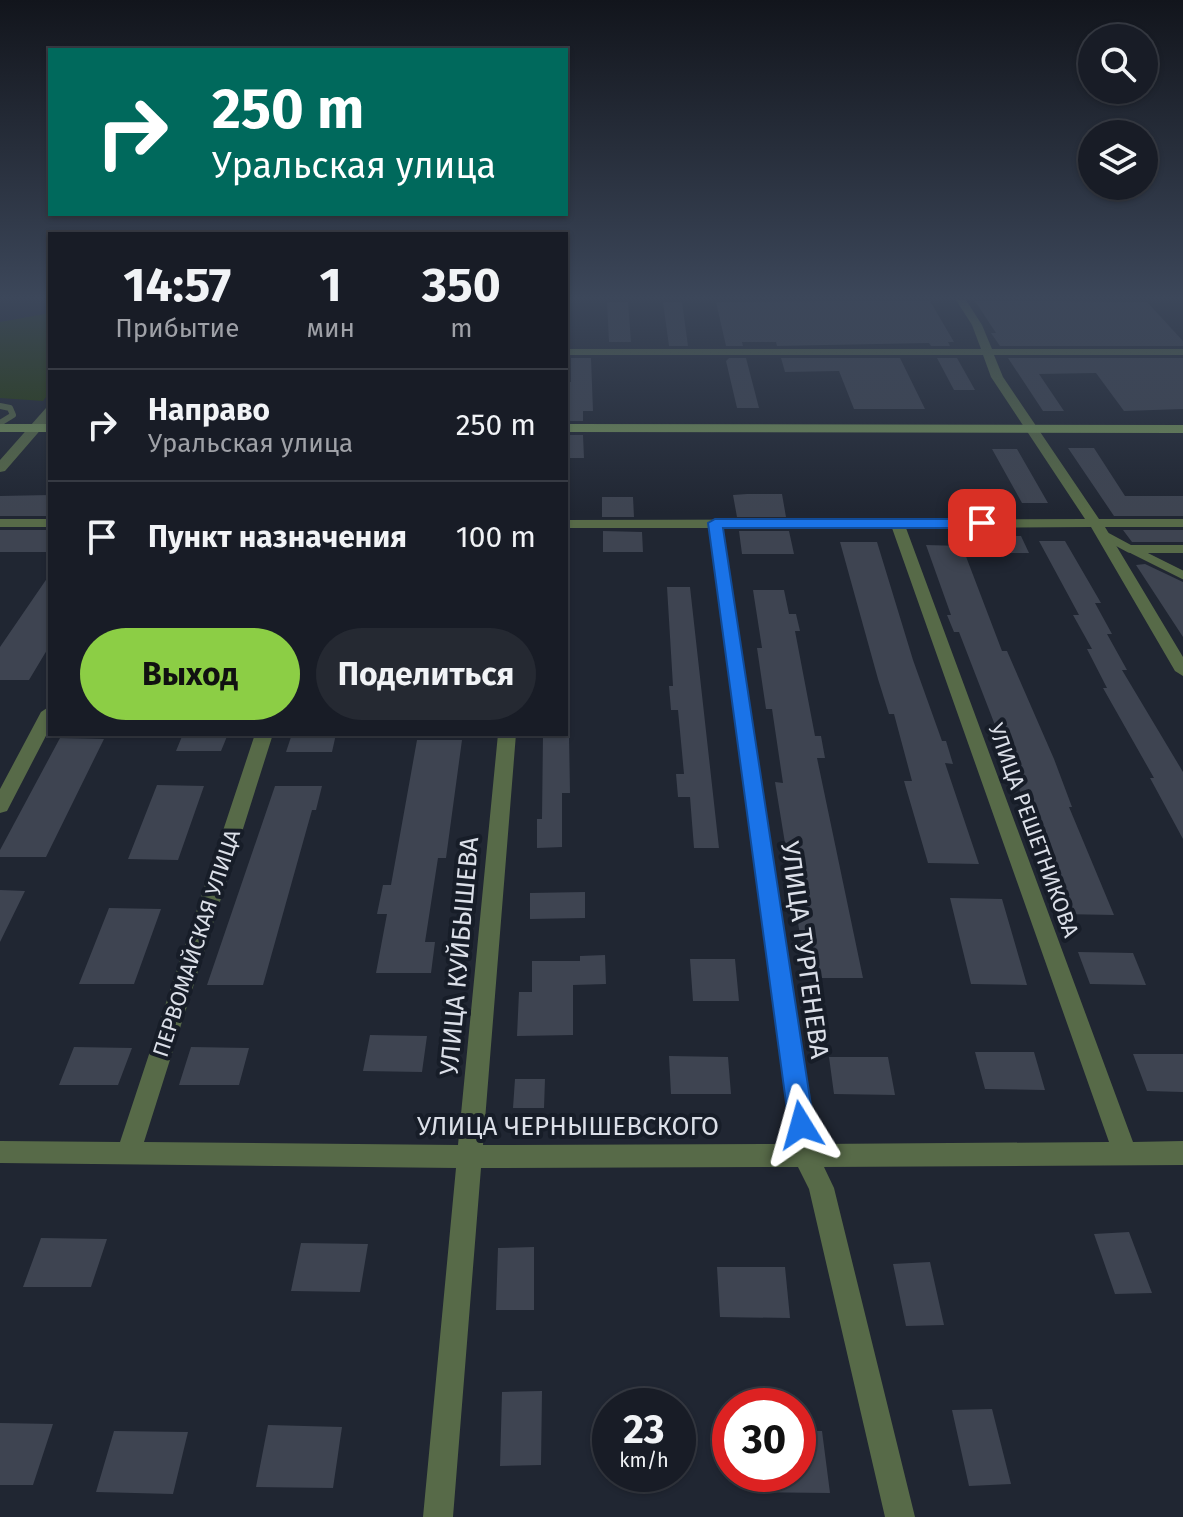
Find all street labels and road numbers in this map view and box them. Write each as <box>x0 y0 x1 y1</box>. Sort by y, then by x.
street label: УЛИЦА РЕШЕТНИКОВА <box>982 719 1085 941</box>
street label: ПЕРВОМАЙСКАЯ УЛИЦА <box>147 826 246 1060</box>
street label: УЛИЦА КУЙБЫШЕВА <box>434 835 485 1077</box>
street label: УЛИЦА ТУРГЕНЕВА <box>774 839 835 1061</box>
street label: УЛИЦА ЧЕРНЫШЕВСКОГО <box>417 1111 719 1142</box>

